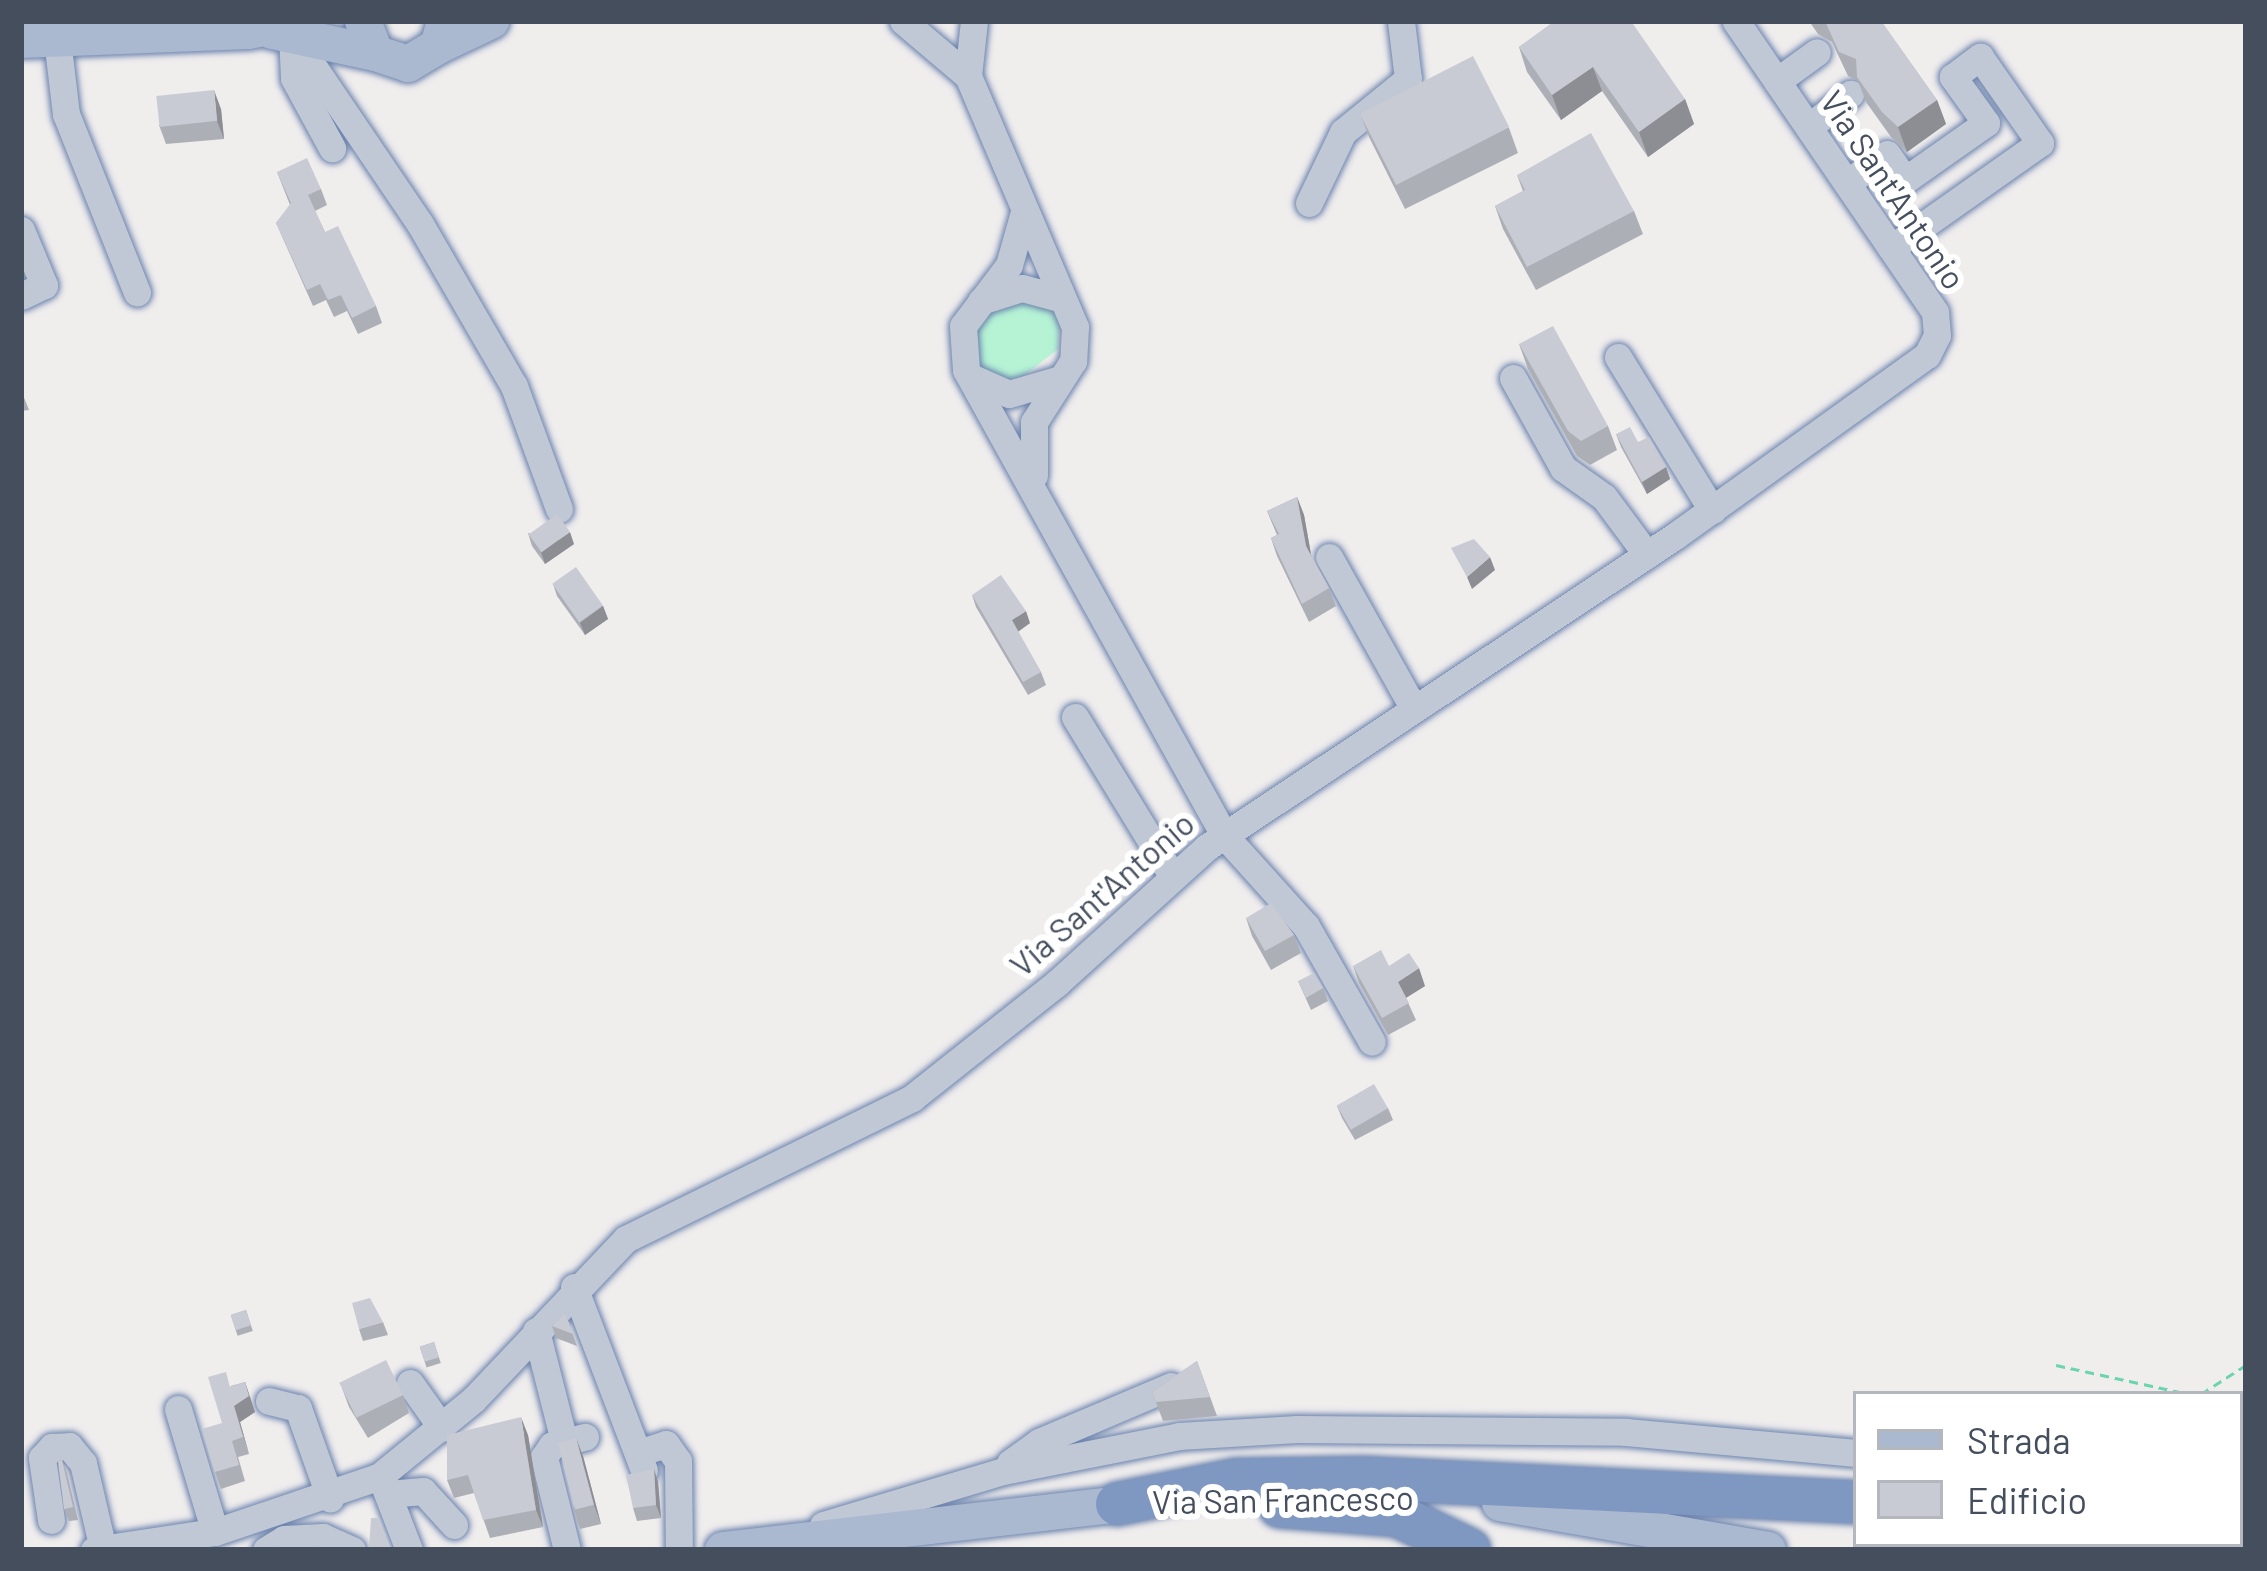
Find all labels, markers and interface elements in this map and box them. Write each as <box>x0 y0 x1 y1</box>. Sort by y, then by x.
street label: Via Sant'Antonio <box>1812 83 1974 297</box>
street label: Via Sant'Antonio <box>1002 803 1202 985</box>
legend <box>1853 1391 2243 1547</box>
text: Strada <box>1967 1418 2071 1461</box>
street label: Via San Francesco <box>1152 1478 1414 1522</box>
text: Edificio <box>1967 1478 2087 1521</box>

